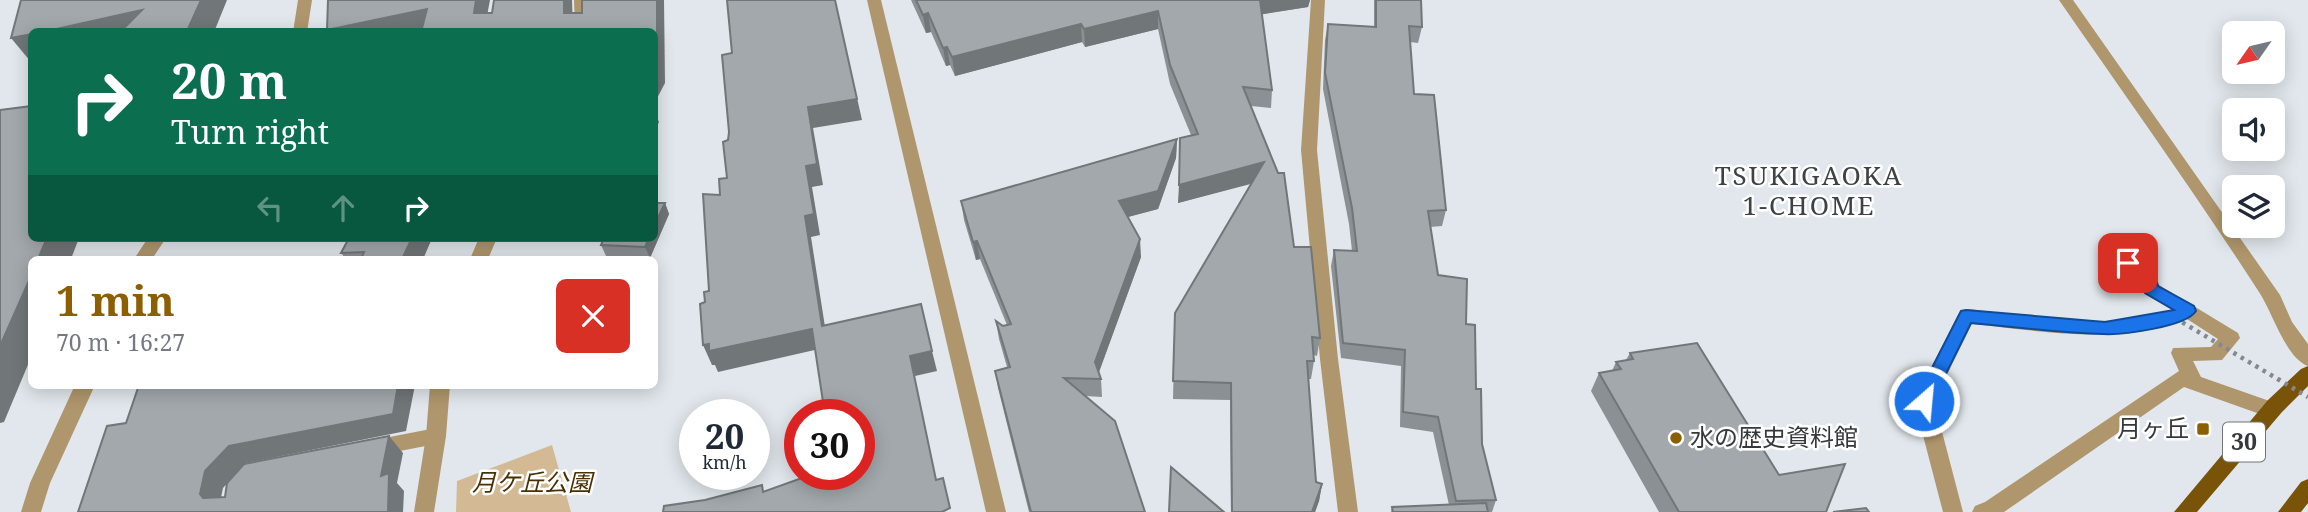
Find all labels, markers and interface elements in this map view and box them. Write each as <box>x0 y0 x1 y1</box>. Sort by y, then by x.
north arrow <box>2222 21 2286 84</box>
map controls <box>2222 21 2285 238</box>
text: 20 m <box>171 47 287 113</box>
icon: right <box>56 56 147 147</box>
button: sound <box>2222 98 2285 161</box>
text: Turn right <box>171 110 329 153</box>
district label: TSUKIGAOKA 1-CHOME <box>1715 157 1903 223</box>
button: layers <box>2222 175 2285 238</box>
icon: left <box>251 189 289 227</box>
icon: ahead <box>324 189 362 227</box>
icon: right <box>397 189 435 227</box>
pin <box>2098 233 2158 293</box>
icon: arrive <box>2109 244 2147 282</box>
text: 1 min <box>56 271 175 328</box>
button: close <box>556 279 630 353</box>
text: 70 m · 16:27 <box>56 326 185 358</box>
position arrow <box>1887 364 1961 438</box>
speed limit sign: 30 <box>784 399 875 490</box>
place label: 月ヶ丘 <box>2117 411 2189 444</box>
text: 20 <box>705 412 744 459</box>
place label: 水の歴史資料館 <box>1690 420 1858 453</box>
marker: 月ヶ丘 <box>2195 421 2211 437</box>
road number: 30 <box>2223 422 2265 462</box>
marker: 水の歴史資料館 <box>1668 430 1684 446</box>
text: km/h <box>702 450 747 474</box>
park label: 月ケ丘公園 <box>472 465 595 498</box>

